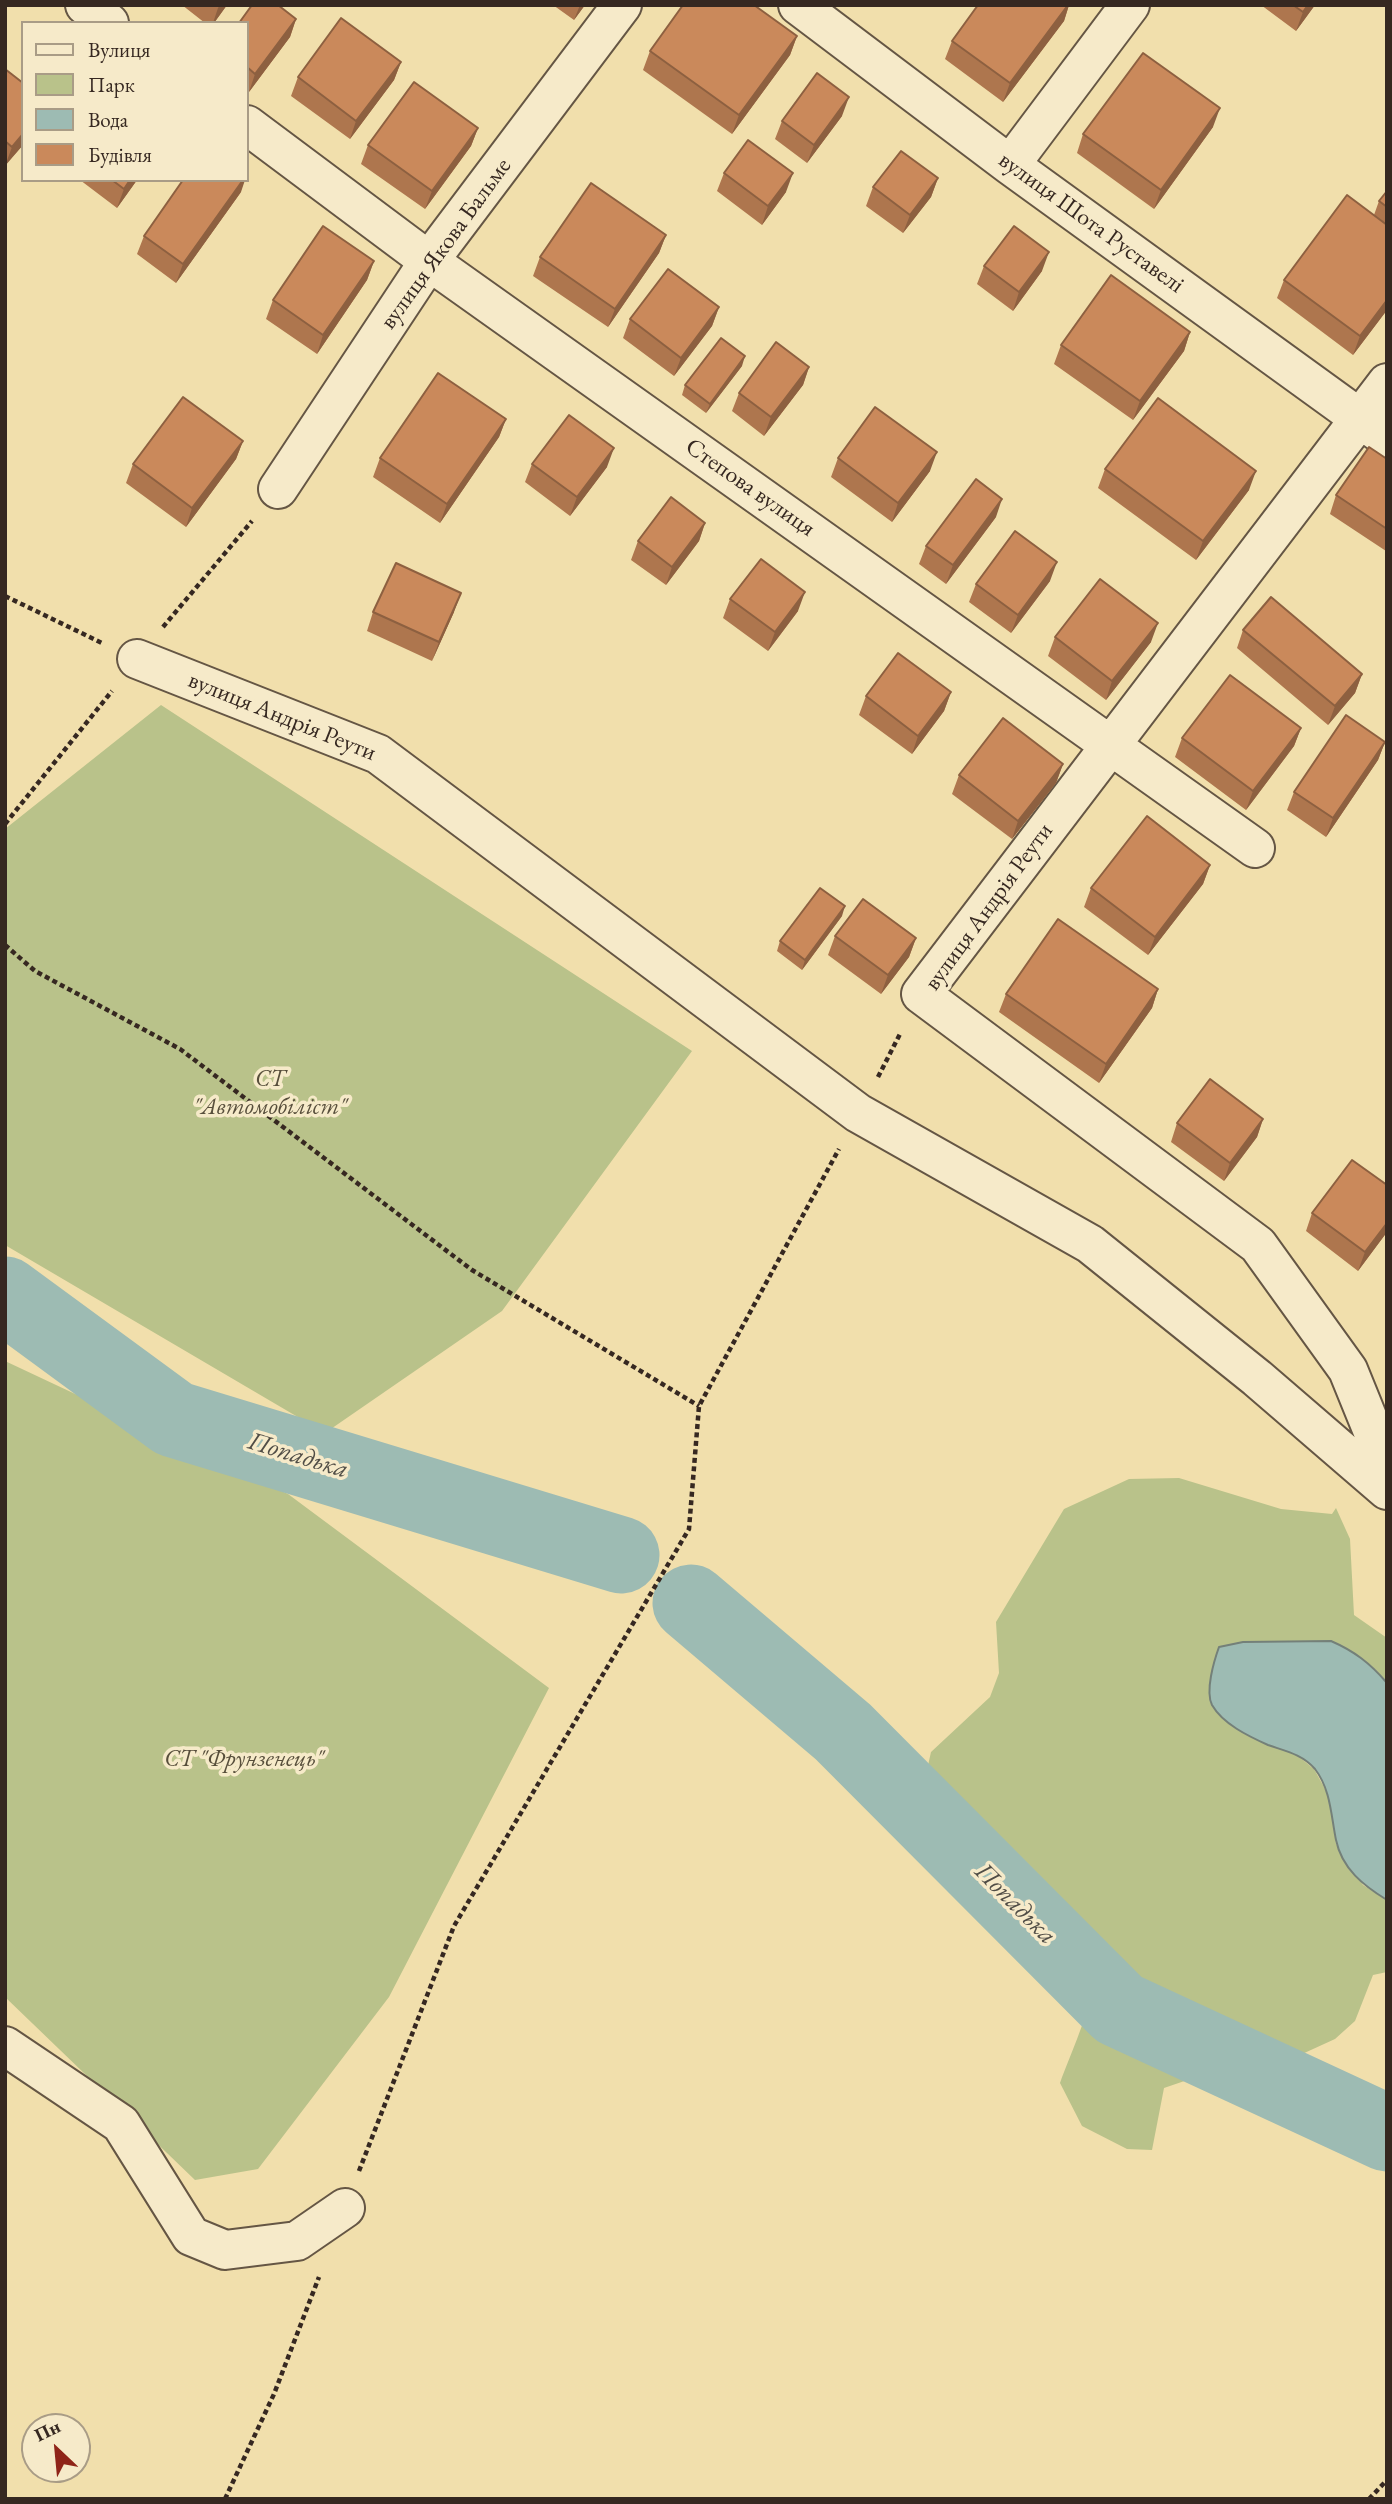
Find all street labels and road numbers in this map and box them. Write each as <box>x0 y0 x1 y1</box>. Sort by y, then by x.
street label: вулиця Шота Руставелі <box>993 146 1189 300</box>
street label: вулиця Якова Бальме <box>374 153 518 335</box>
street label: Степова вулиця <box>680 433 820 543</box>
street label: вулиця Андрія Реути <box>184 666 380 768</box>
street label: вулиця Андрія Реути <box>919 818 1059 996</box>

